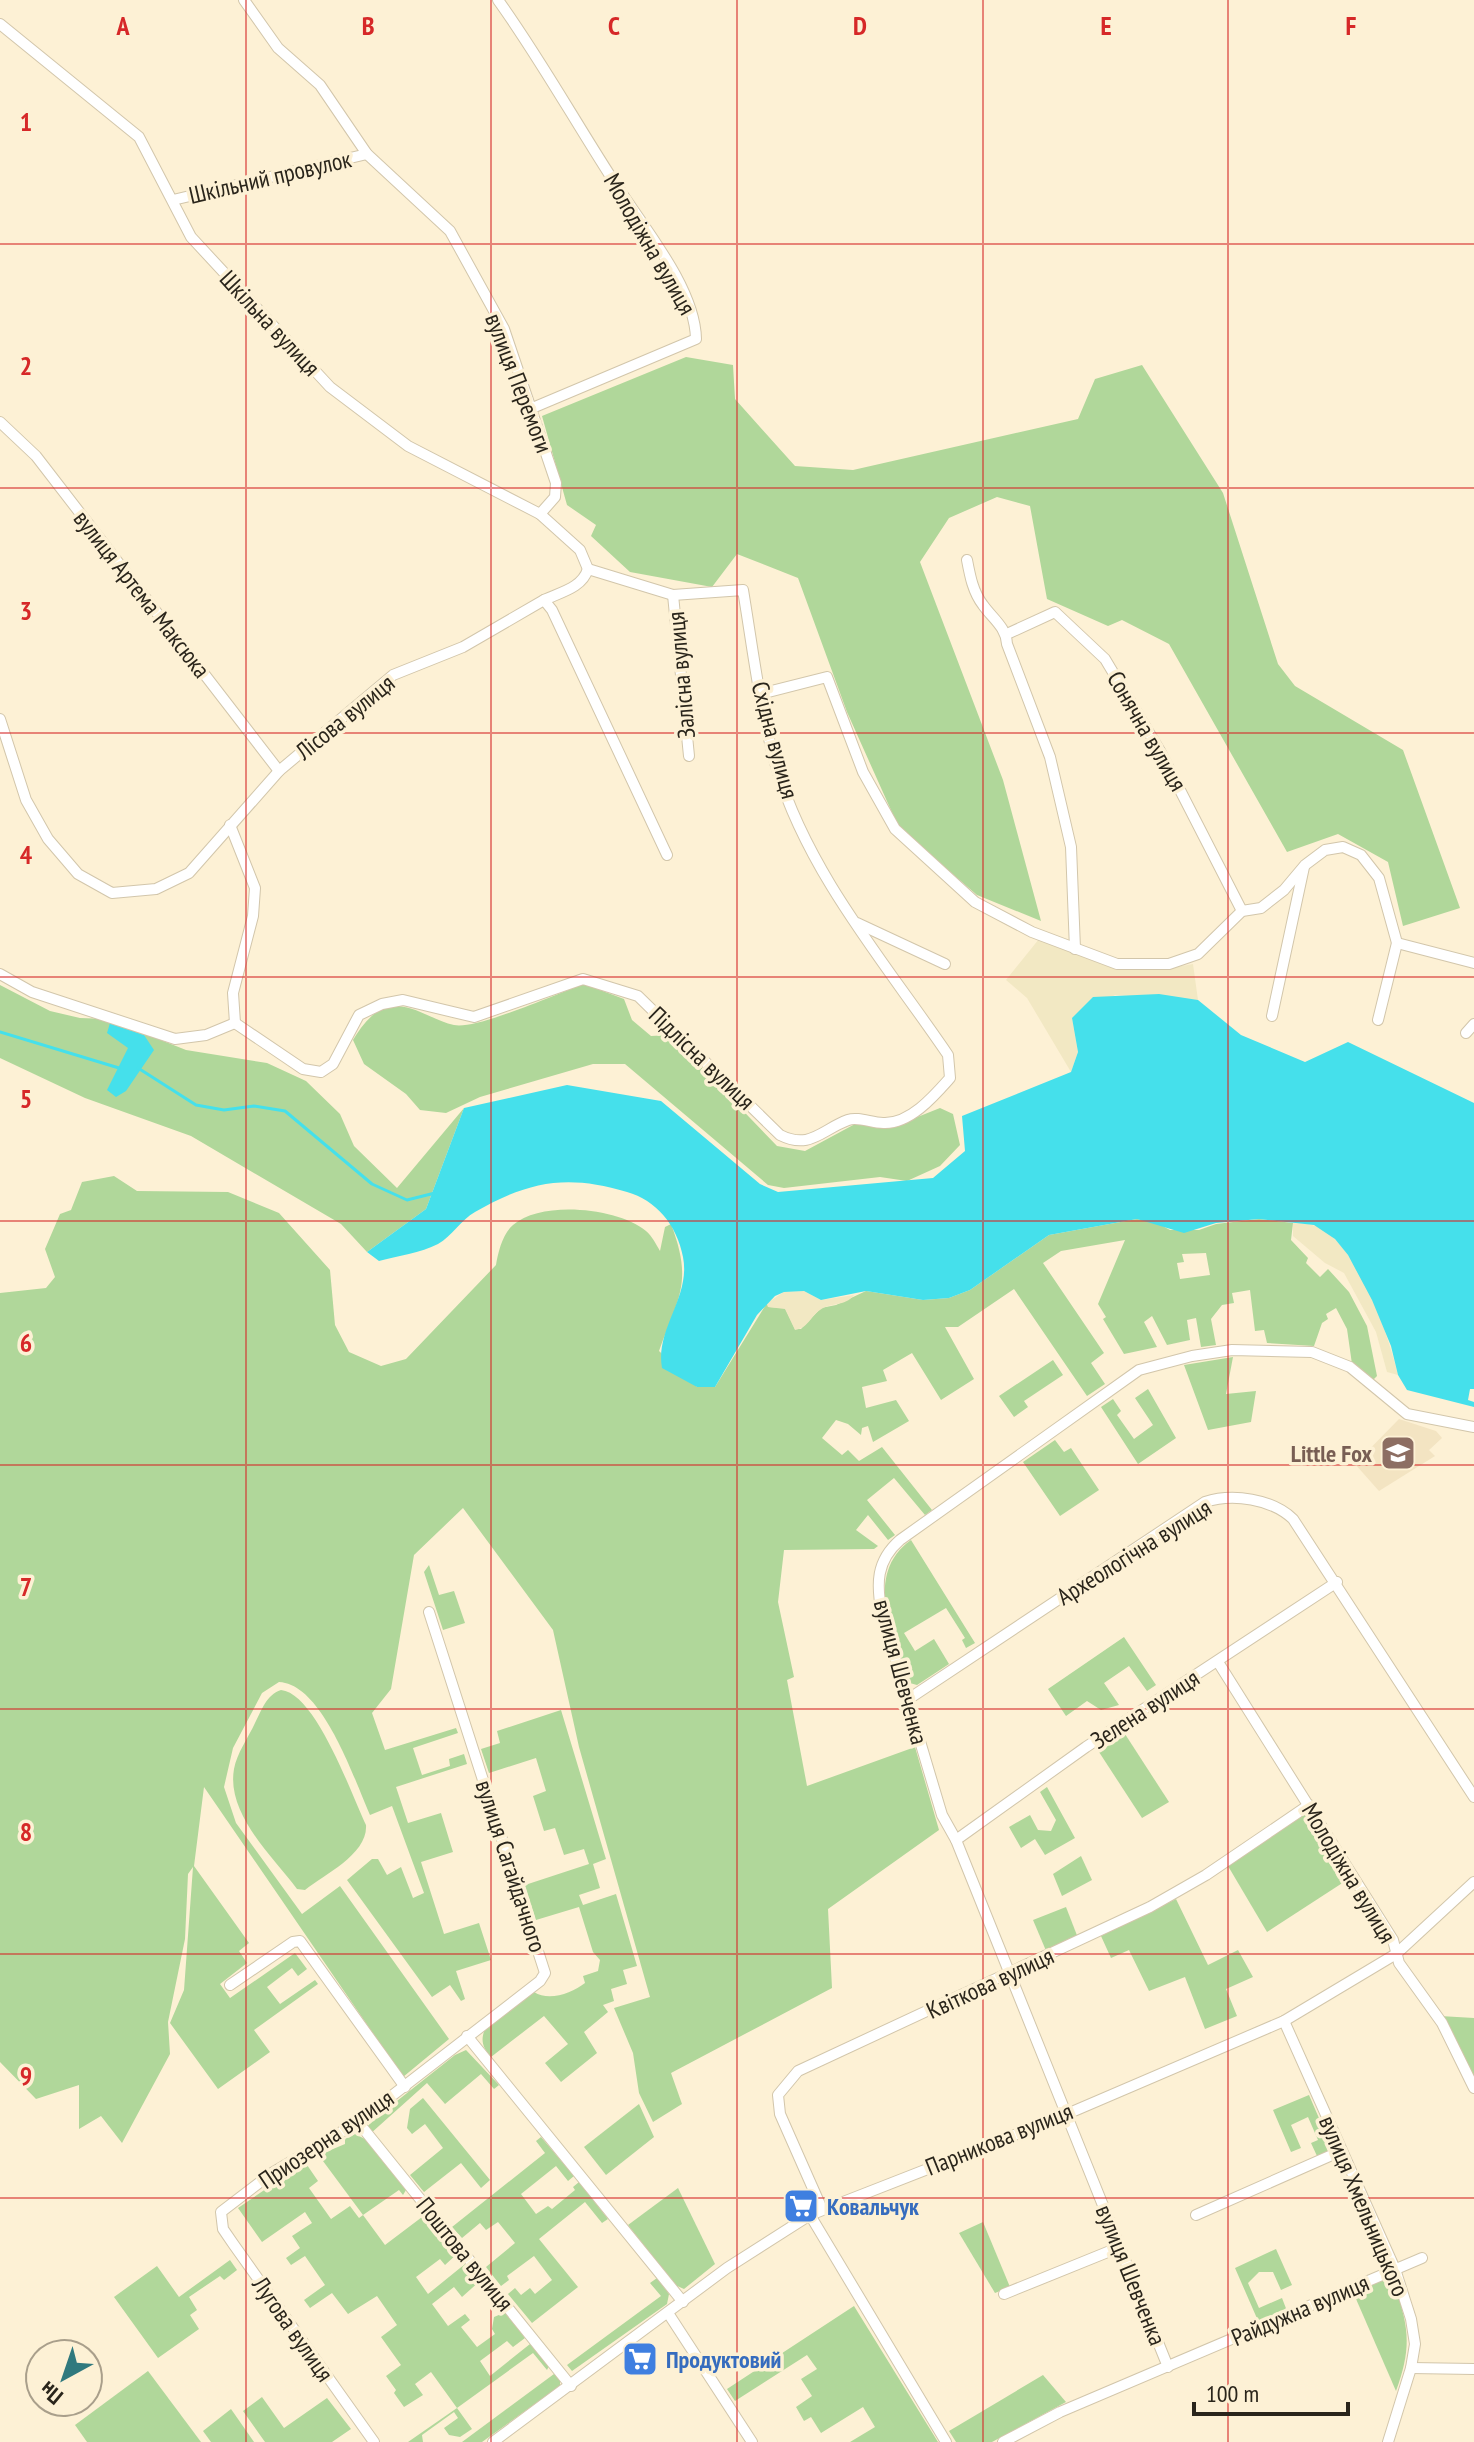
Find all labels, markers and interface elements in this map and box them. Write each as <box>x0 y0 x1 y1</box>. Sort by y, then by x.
text: A <box>115 9 130 42</box>
text: B <box>362 9 375 42</box>
text: C <box>608 9 620 42</box>
text: D <box>853 9 867 42</box>
text: E <box>1100 9 1112 42</box>
text: F <box>1346 9 1357 42</box>
text: 1 <box>20 105 32 138</box>
street label: Шкільний провулок <box>186 143 355 211</box>
street label: Молодіжна вулиця <box>597 168 703 320</box>
street label: Шкільна вулиця <box>213 264 327 382</box>
street label: вулиця Перемоги <box>478 309 560 457</box>
text: 2 <box>20 349 32 382</box>
street label: вулиця Артема Максюка <box>67 504 217 684</box>
text: 3 <box>20 594 32 627</box>
street label: Залісна вулиця <box>660 610 702 740</box>
street label: Сонячна вулиця <box>1100 665 1194 797</box>
street label: Лісова вулиця <box>288 668 401 767</box>
street label: Східна вулиця <box>745 678 805 802</box>
text: 4 <box>20 838 33 871</box>
street label: Підлісна вулиця <box>642 1000 762 1116</box>
text: 5 <box>20 1082 32 1115</box>
text: 6 <box>20 1326 32 1359</box>
school or university icon: Little Fox <box>1379 1434 1417 1472</box>
place label: Little Fox <box>1291 1438 1372 1469</box>
street label: Археологічна вулиця <box>1051 1492 1217 1612</box>
text: 7 <box>20 1570 32 1603</box>
street label: вулиця Шевченка <box>867 1596 935 1748</box>
street label: Зелена вулиця <box>1085 1662 1205 1756</box>
street label: вулиця Сагайдачного <box>469 1776 553 1956</box>
street label: Молодіжна вулиця <box>1295 1797 1403 1949</box>
text: 8 <box>20 1815 32 1848</box>
street label: Квіткова вулиця <box>921 1940 1059 2026</box>
text: 9 <box>20 2059 32 2092</box>
street label: Приозерна вулиця <box>252 2082 400 2196</box>
street label: Парникова вулиця <box>921 2095 1077 2183</box>
street label: вулиця Хмельницького <box>1312 2111 1416 2301</box>
supermarket icon: Ковальчук <box>782 2187 820 2225</box>
street label: Поштова вулиця <box>410 2191 520 2317</box>
place label: Ковальчук <box>827 2191 919 2222</box>
street label: вулиця Шевченка <box>1089 2200 1173 2350</box>
street label: Райдужна вулиця <box>1227 2267 1373 2353</box>
street label: Лугова вулиця <box>245 2270 340 2388</box>
north arrow <box>24 2338 104 2418</box>
supermarket icon: Продуктовий <box>621 2340 659 2378</box>
place label: Продуктовий <box>666 2344 781 2375</box>
scale bar <box>1194 2366 1348 2416</box>
text: Пн <box>34 2376 68 2411</box>
text: 100 m <box>1206 2378 1259 2409</box>

